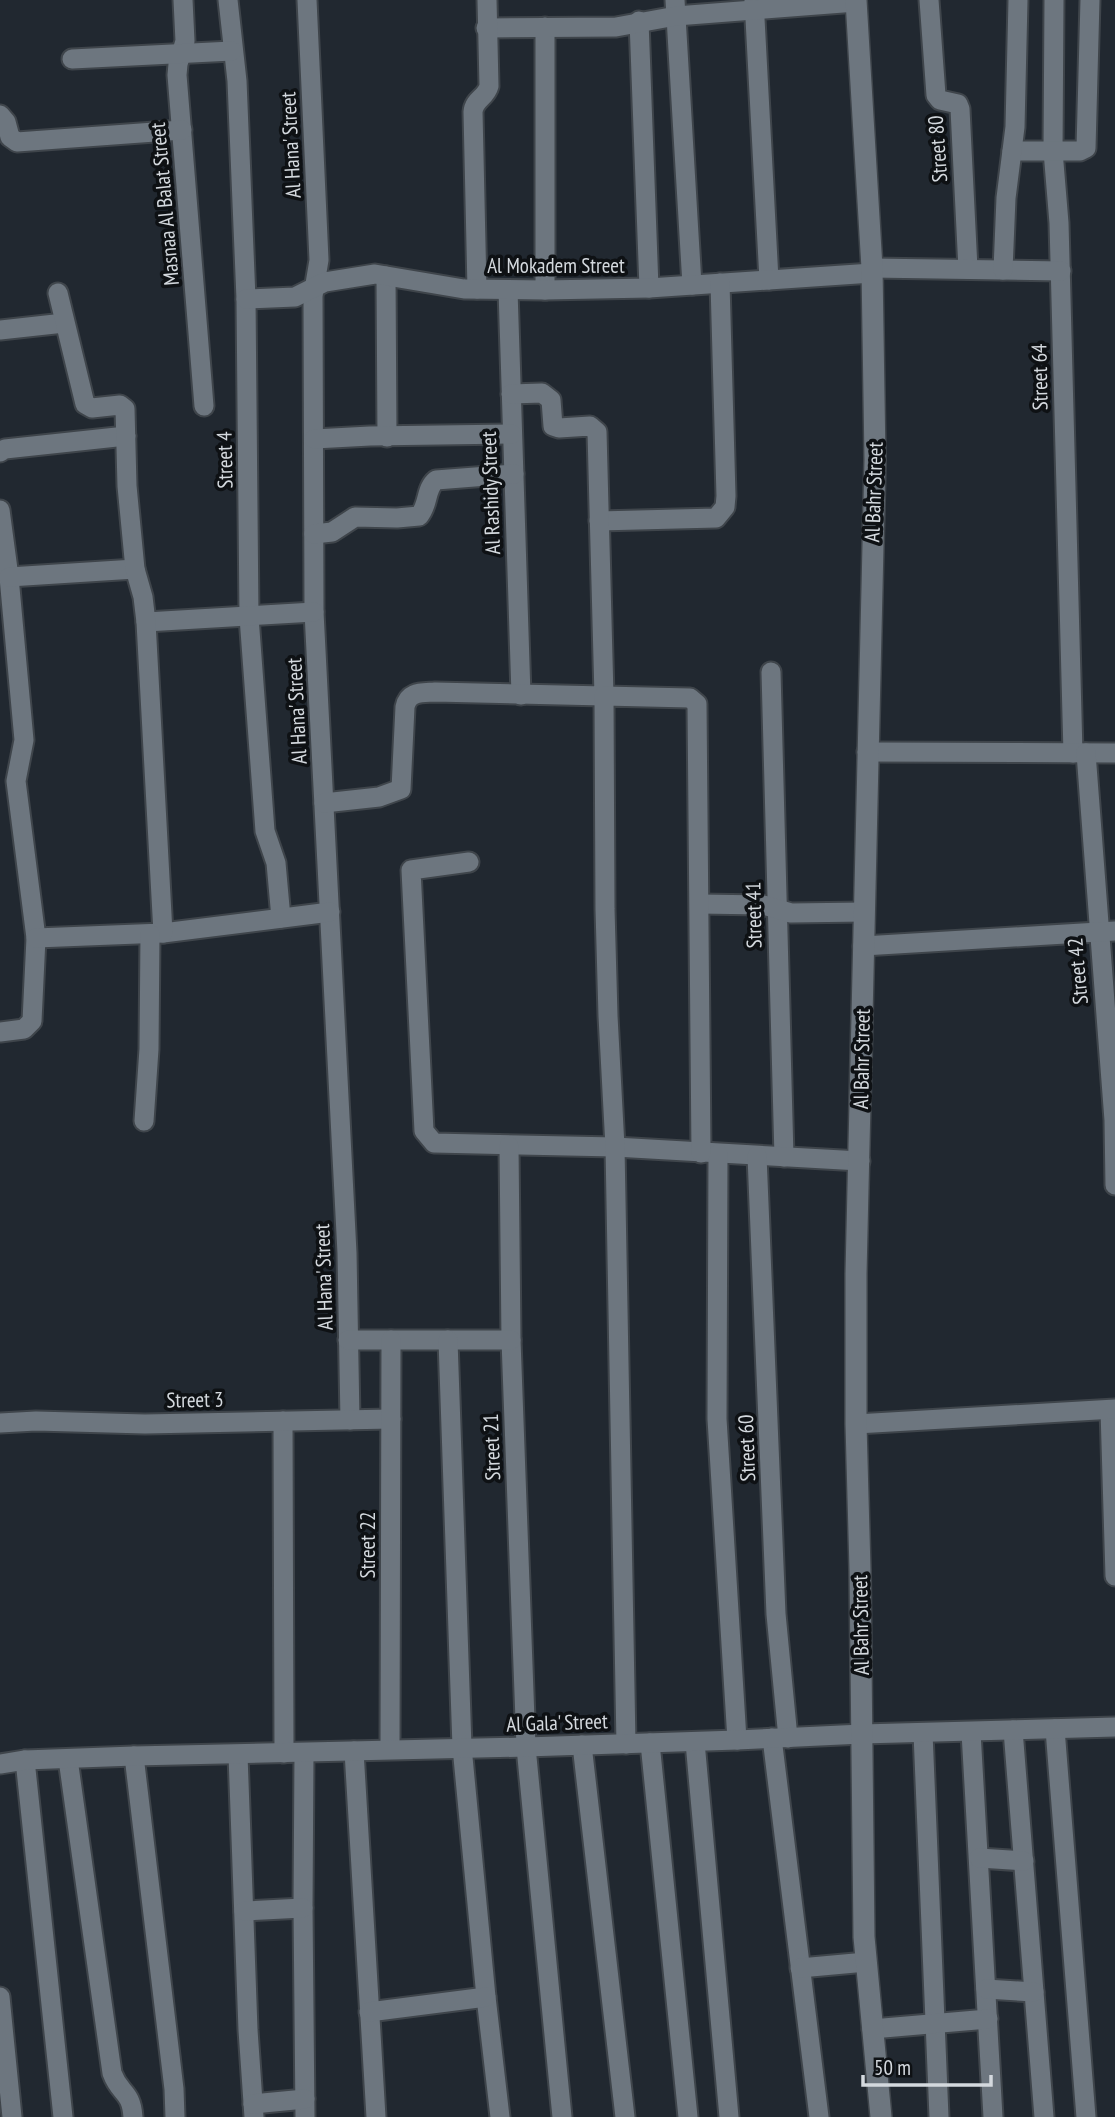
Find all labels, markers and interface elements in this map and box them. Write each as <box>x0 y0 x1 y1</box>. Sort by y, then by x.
street label: Al Hana' Street <box>274 91 307 199</box>
street label: Street 80 <box>922 115 953 183</box>
street label: Masnaa Al Balat Street <box>144 121 185 287</box>
street label: Al Mokadem Street <box>487 252 625 279</box>
street label: Street 64 <box>1025 343 1054 411</box>
street label: Street 4 <box>210 431 238 489</box>
street label: Al Rashidy Street <box>475 431 506 555</box>
street label: Al Bahr Street <box>858 441 889 543</box>
street label: Al Hana' Street <box>280 657 313 765</box>
street label: Street 41 <box>739 881 768 949</box>
street label: Street 42 <box>1061 937 1094 1006</box>
street label: Al Bahr Street <box>847 1008 876 1109</box>
street label: Al Hana' Street <box>308 1223 339 1331</box>
street label: Street 3 <box>166 1386 224 1413</box>
street label: Street 21 <box>477 1413 506 1481</box>
street label: Street 60 <box>732 1414 761 1482</box>
street label: Street 22 <box>354 1512 381 1578</box>
street label: Al Bahr Street <box>846 1574 875 1675</box>
street label: Al Gala' Street <box>506 1707 608 1738</box>
scale bar <box>863 2044 991 2088</box>
text: 50 m <box>874 2054 911 2081</box>

